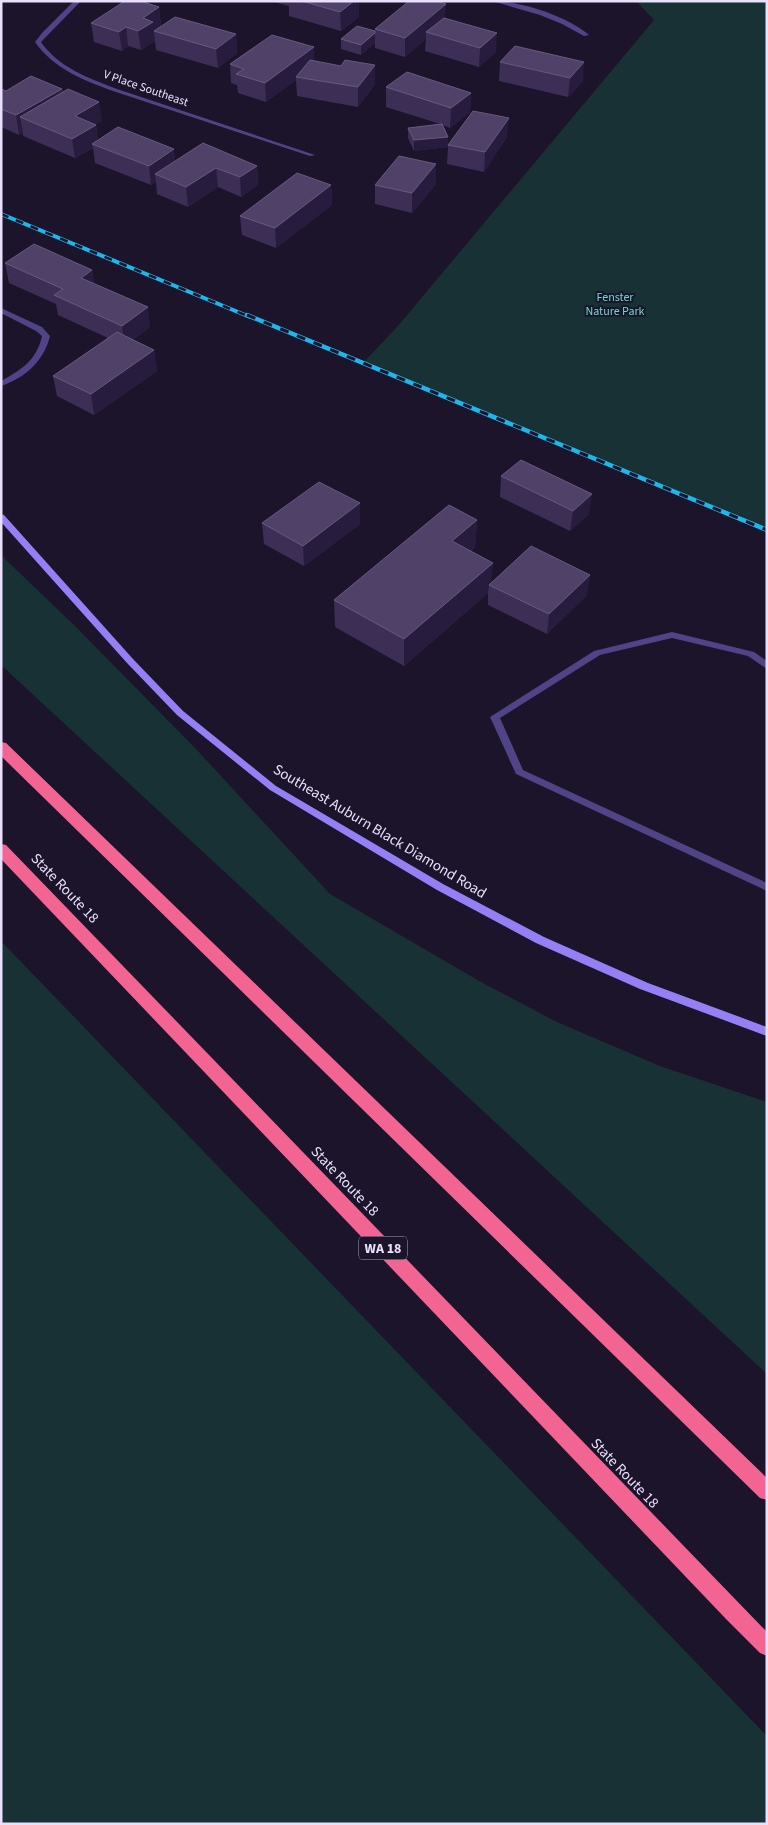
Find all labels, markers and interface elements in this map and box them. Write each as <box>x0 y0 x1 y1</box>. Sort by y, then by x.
street label: V Place Southeast <box>101 66 191 111</box>
park label: Fenster Nature Park <box>585 289 645 320</box>
street label: Southeast Auburn Black Diamond Road <box>269 759 490 904</box>
street label: State Route 18 <box>26 849 103 928</box>
street label: State Route 18 <box>306 1142 383 1221</box>
road number: WA 18 <box>359 1236 407 1260</box>
street label: State Route 18 <box>586 1434 663 1513</box>

